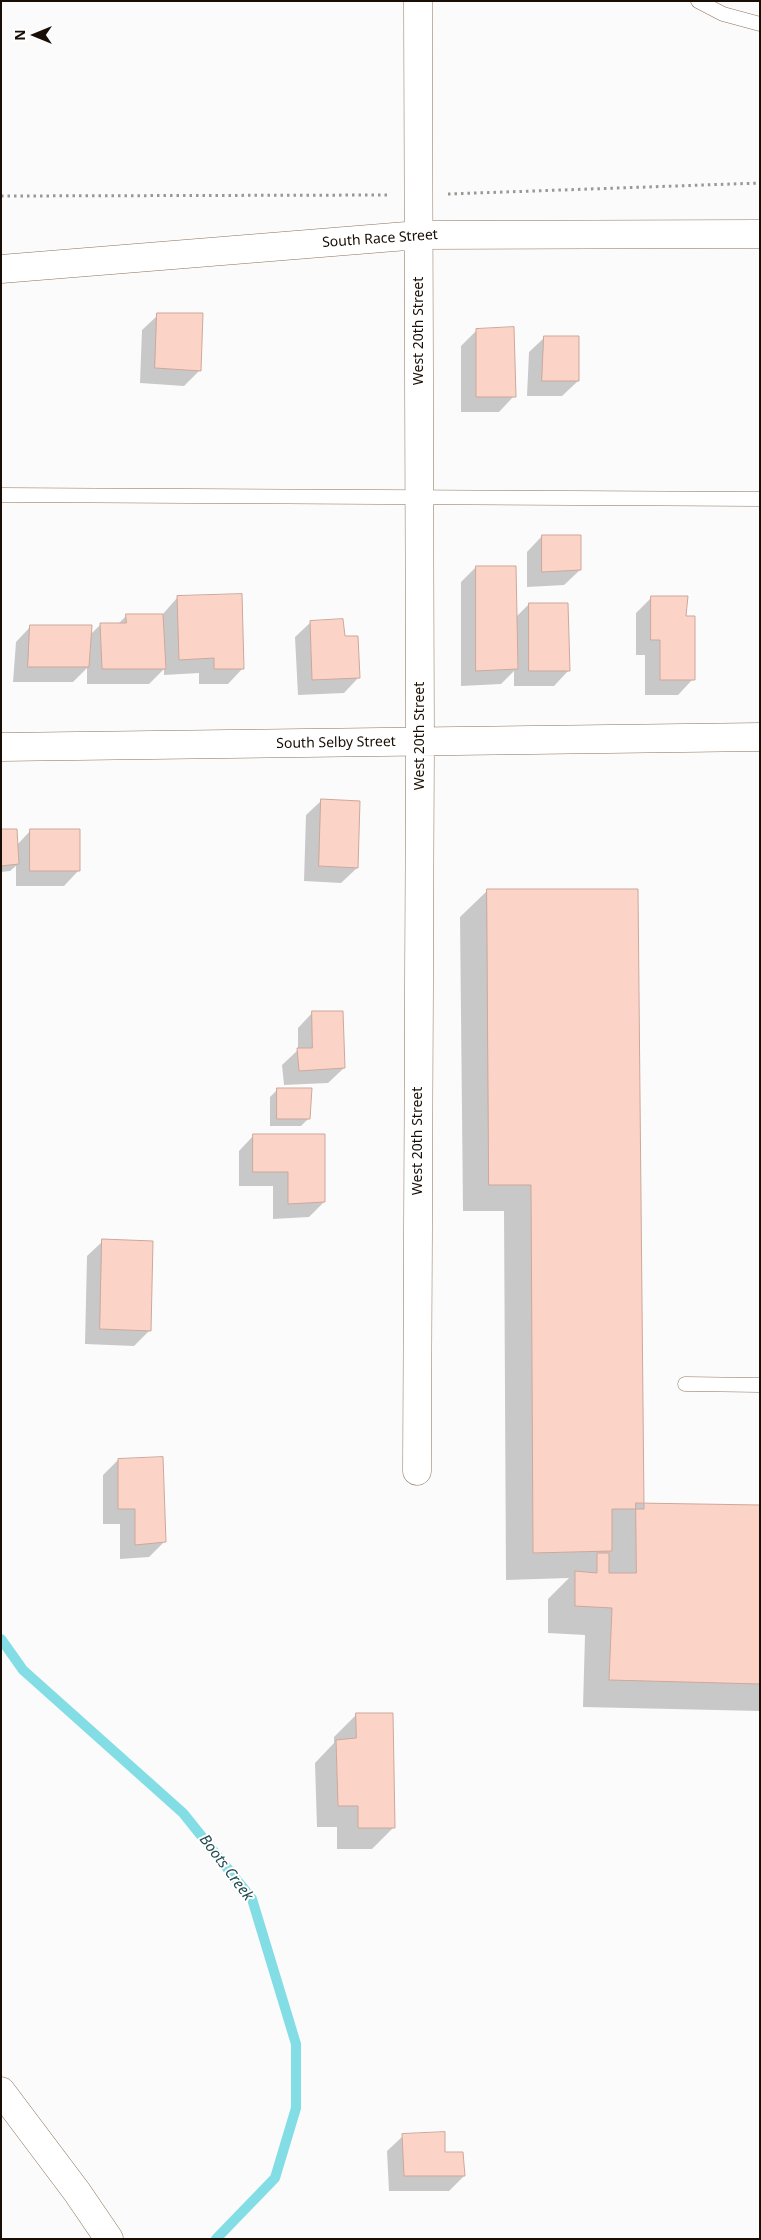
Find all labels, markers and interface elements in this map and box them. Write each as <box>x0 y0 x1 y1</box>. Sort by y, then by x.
north arrow <box>10 10 60 60</box>
text: N <box>10 29 29 41</box>
street label: South Race Street <box>322 227 438 251</box>
street label: West 20th Street <box>411 277 427 385</box>
street label: West 20th Street <box>412 682 428 790</box>
street label: South Selby Street <box>276 734 396 752</box>
street label: West 20th Street <box>410 1087 426 1195</box>
water label: Boots Creek <box>195 1831 257 1905</box>

